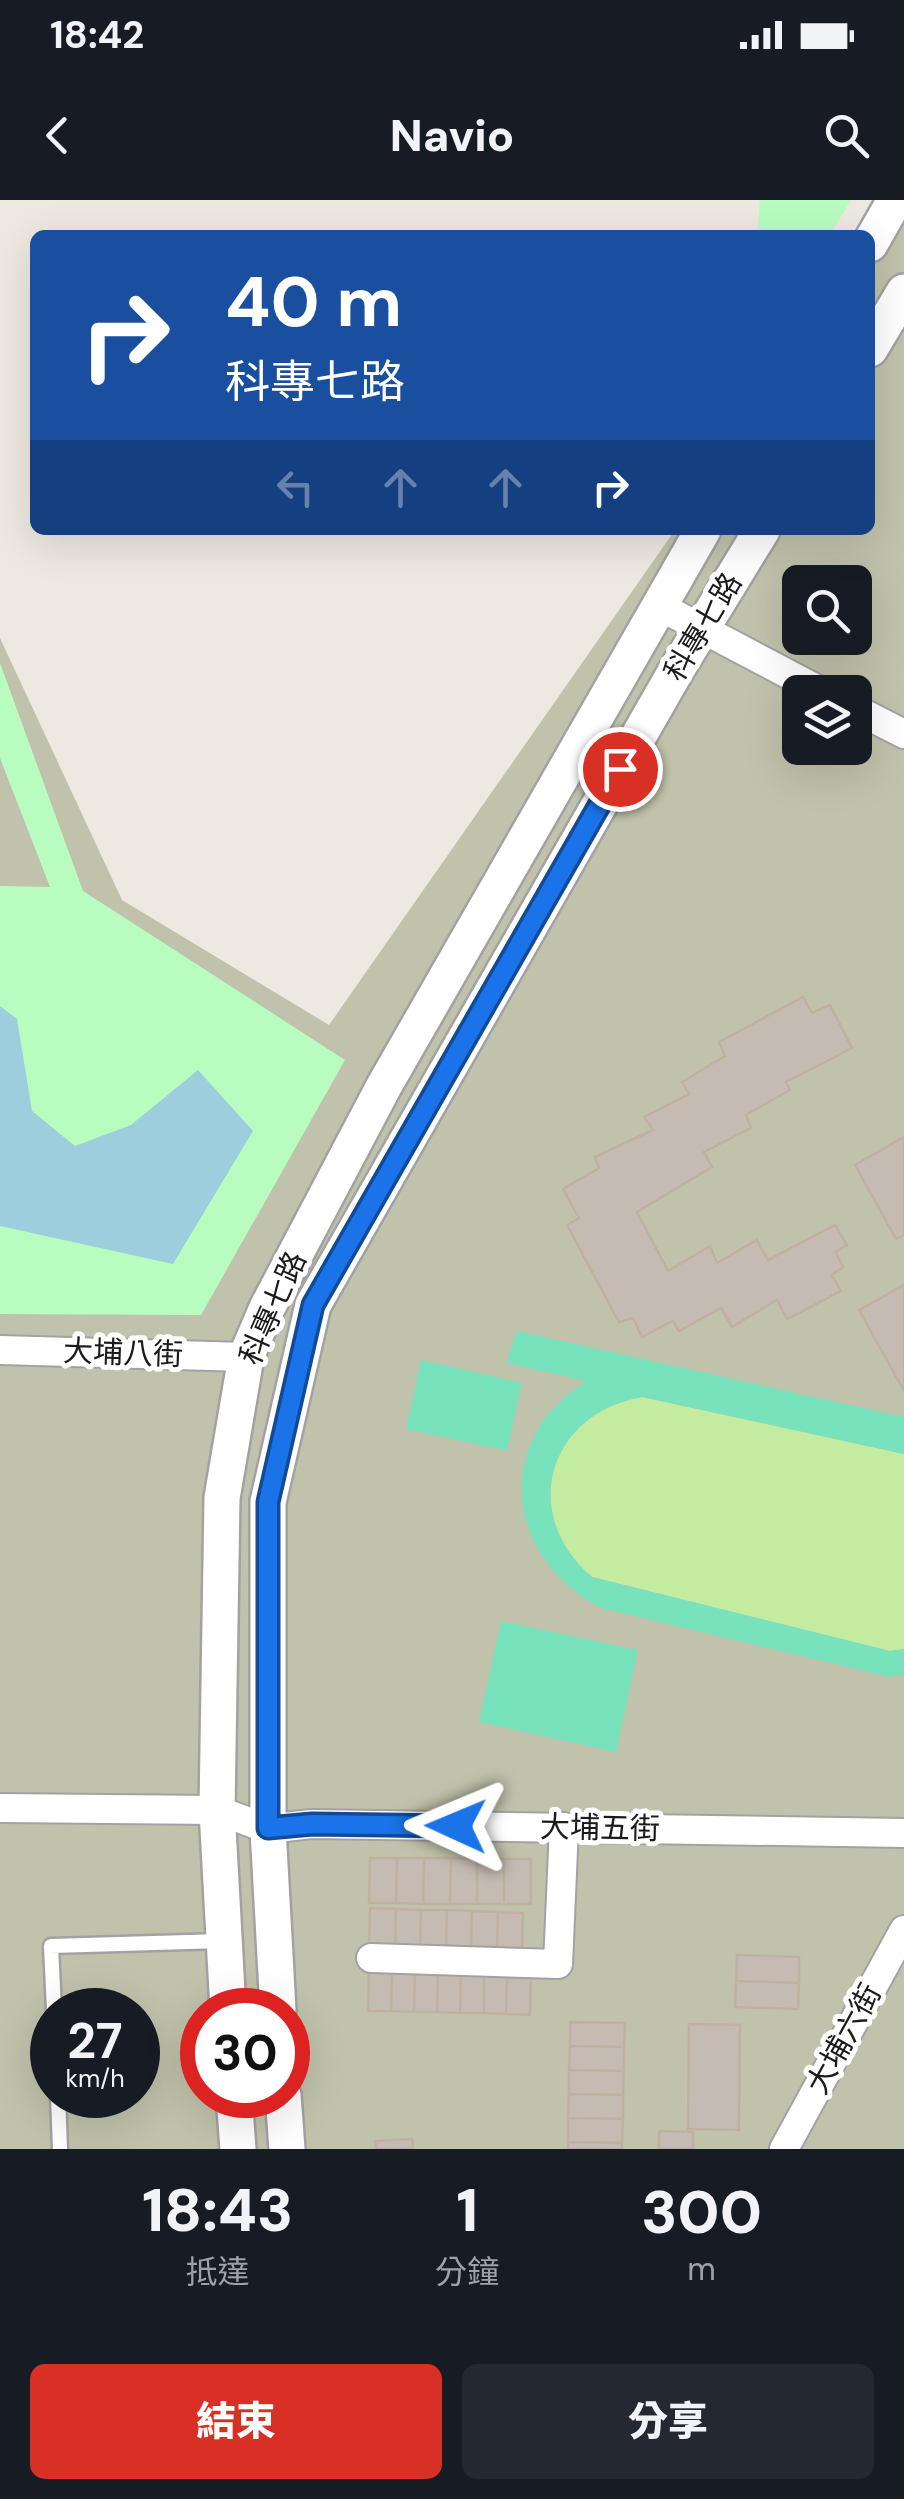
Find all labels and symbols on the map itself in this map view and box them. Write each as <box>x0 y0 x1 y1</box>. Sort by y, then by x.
street label: 科專七路 <box>655 565 750 688</box>
pin <box>578 727 663 812</box>
street label: 科專七路 <box>230 1245 315 1371</box>
street label: 大埔八街 <box>62 1331 184 1374</box>
position arrow <box>404 1774 508 1878</box>
street label: 大埔五街 <box>540 1807 660 1848</box>
street label: 大埔六街 <box>797 1977 890 2101</box>
speed limit sign: 30 <box>180 1988 310 2118</box>

